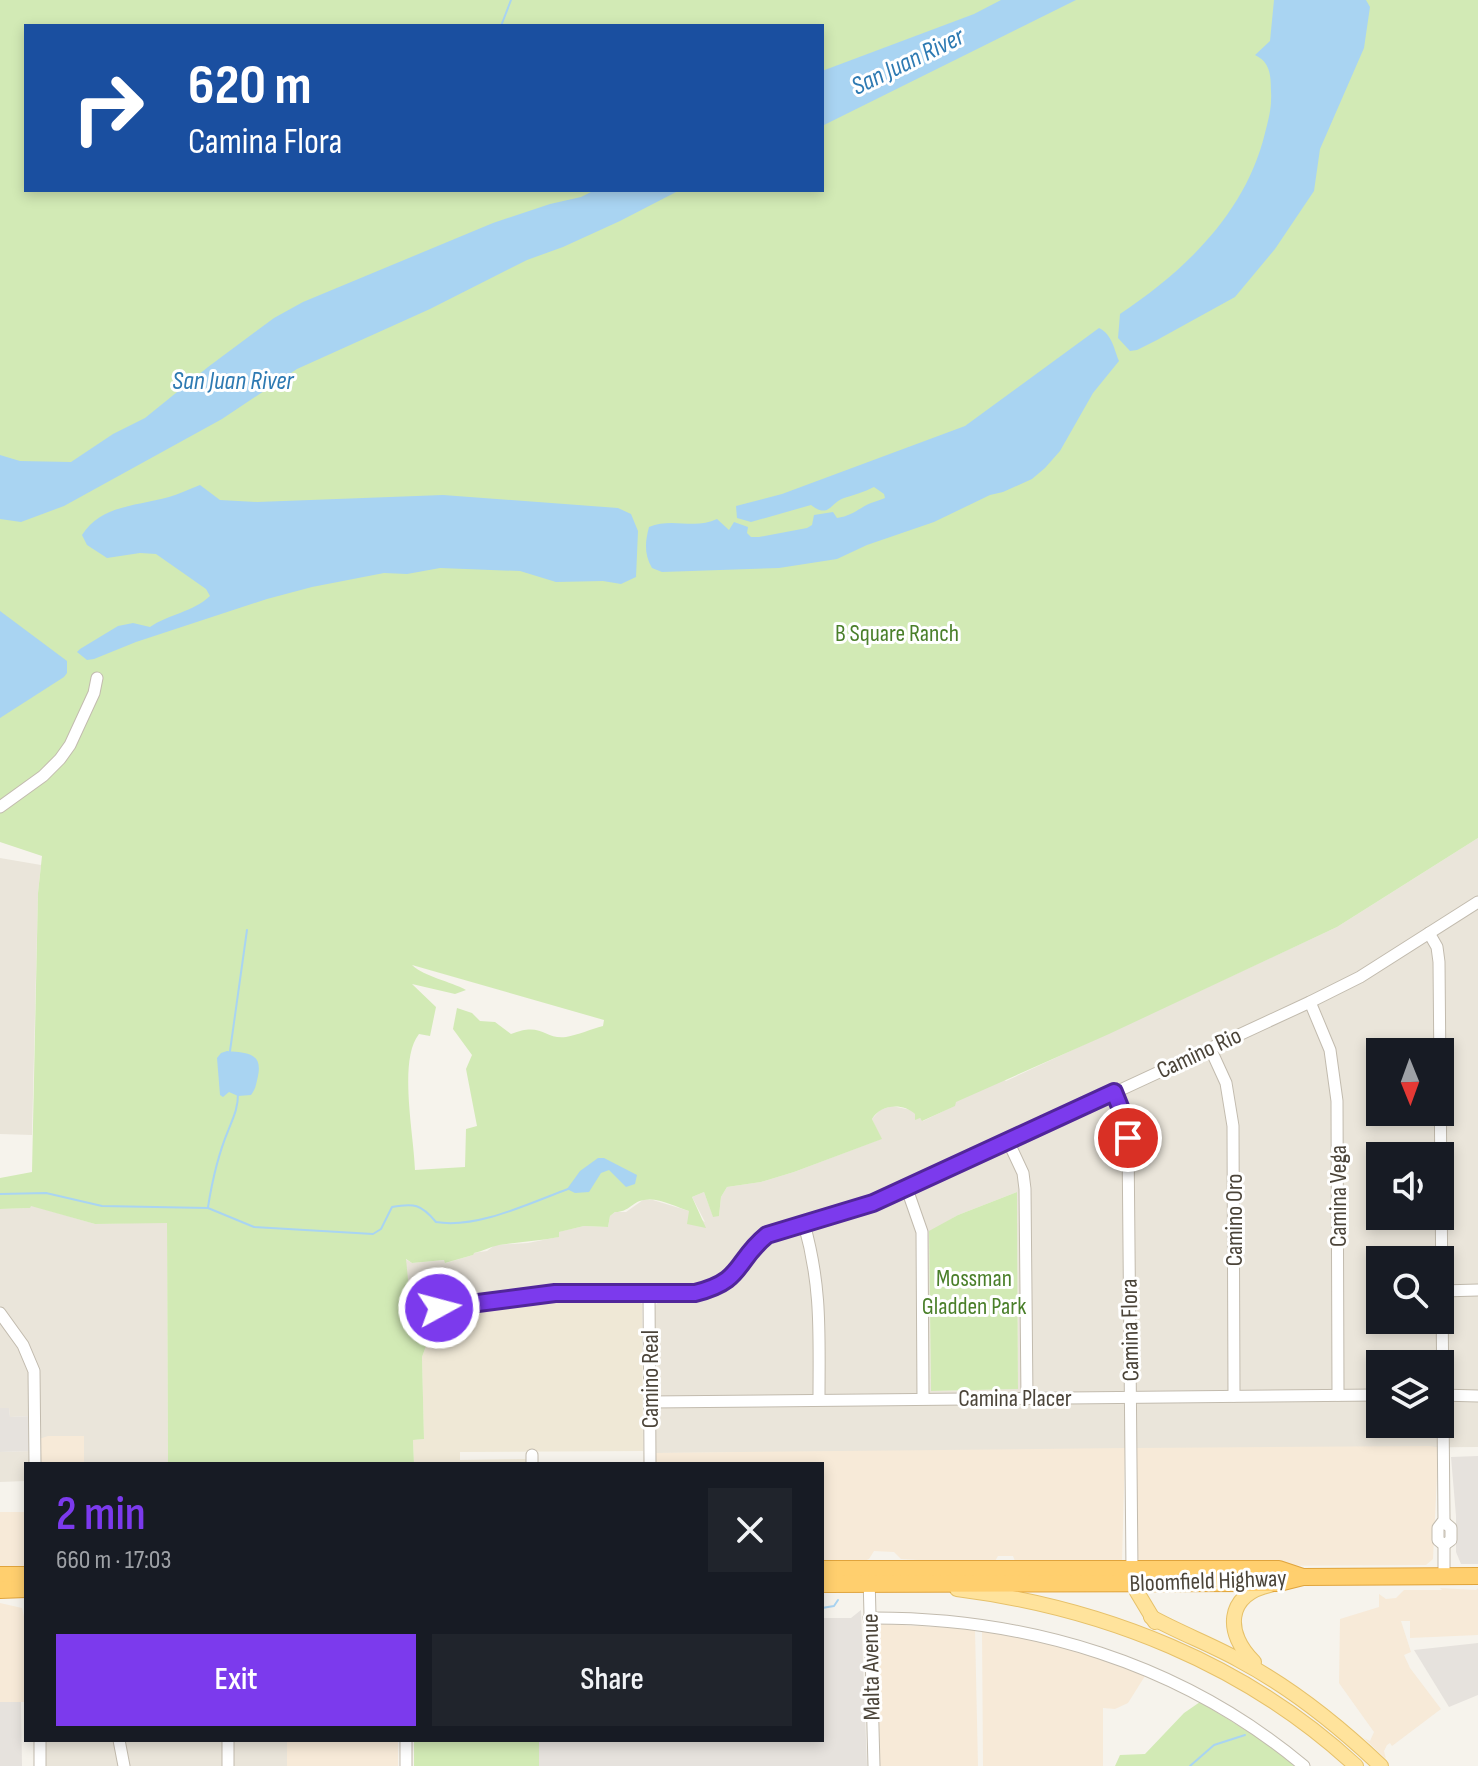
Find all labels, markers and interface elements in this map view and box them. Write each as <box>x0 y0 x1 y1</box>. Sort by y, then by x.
water label: San Juan River <box>847 21 971 103</box>
text: 620 m <box>188 53 312 120</box>
icon: right <box>56 56 160 160</box>
text: Camina Flora <box>188 121 342 164</box>
water label: San Juan River <box>172 366 295 397</box>
park label: B Square Ranch <box>835 619 959 648</box>
street label: Camino Rio <box>1152 1021 1246 1085</box>
north arrow <box>1366 1038 1454 1126</box>
map controls <box>1366 1038 1454 1438</box>
pin <box>1094 1104 1162 1172</box>
icon: arrive <box>1106 1116 1150 1160</box>
button: sound <box>1366 1142 1454 1230</box>
street label: Camina Vega <box>1324 1145 1353 1247</box>
street label: Camino Oro <box>1220 1174 1249 1266</box>
button: search <box>1366 1246 1454 1334</box>
park label: Mossman Gladden Park <box>922 1264 1026 1321</box>
position arrow <box>397 1266 481 1350</box>
street label: Camina Flora <box>1115 1278 1145 1382</box>
street label: Camino Real <box>636 1330 665 1428</box>
button: layers <box>1366 1350 1454 1438</box>
street label: Camina Placer <box>958 1384 1072 1413</box>
text: 2 min <box>56 1486 146 1543</box>
button: close <box>708 1488 792 1572</box>
text: 660 m · 17:03 <box>56 1545 171 1576</box>
street label: Bloomfield Highway <box>1129 1564 1287 1598</box>
street label: Malta Avenue <box>856 1613 886 1721</box>
button: Exit <box>56 1634 416 1726</box>
button: Share <box>432 1634 792 1726</box>

